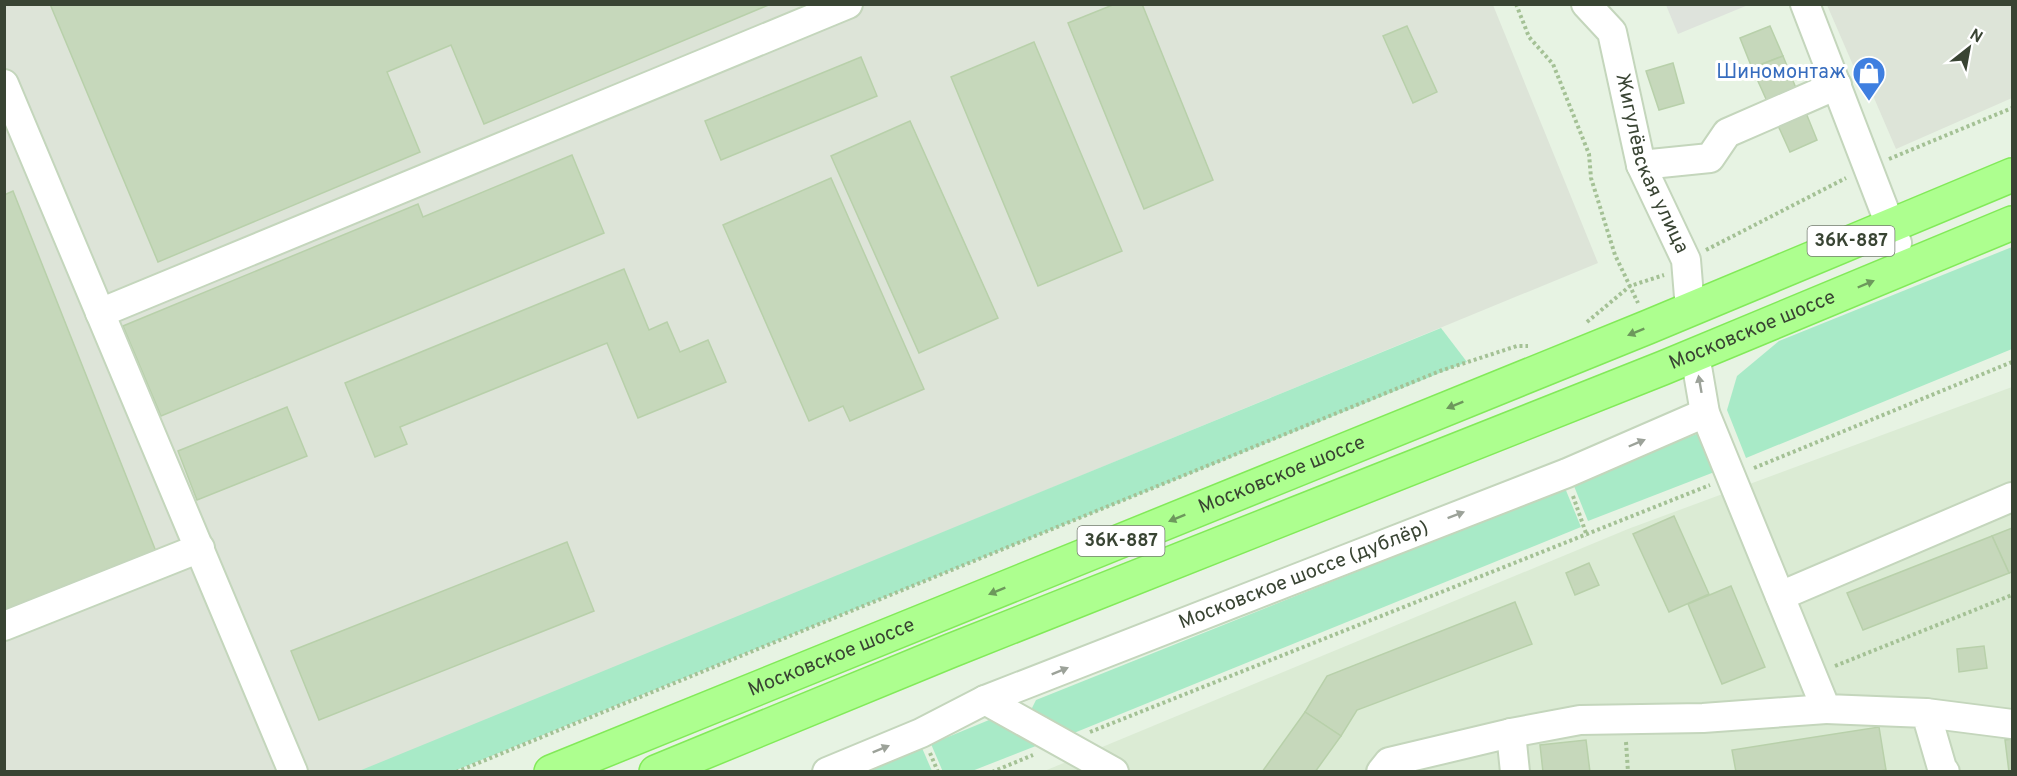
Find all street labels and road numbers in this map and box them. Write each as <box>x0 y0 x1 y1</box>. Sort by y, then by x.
street label: Жигулёвская улица <box>1608 71 1694 258</box>
road number: 36К-887 <box>1808 226 1894 256</box>
street label: Московское шоссе <box>1665 285 1840 377</box>
street label: Московское шоссе <box>1195 430 1369 521</box>
street label: Московское шоссе (дублёр) <box>1175 515 1433 636</box>
road number: 36К-887 <box>1078 526 1164 556</box>
street label: Московское шоссе <box>744 613 919 704</box>

